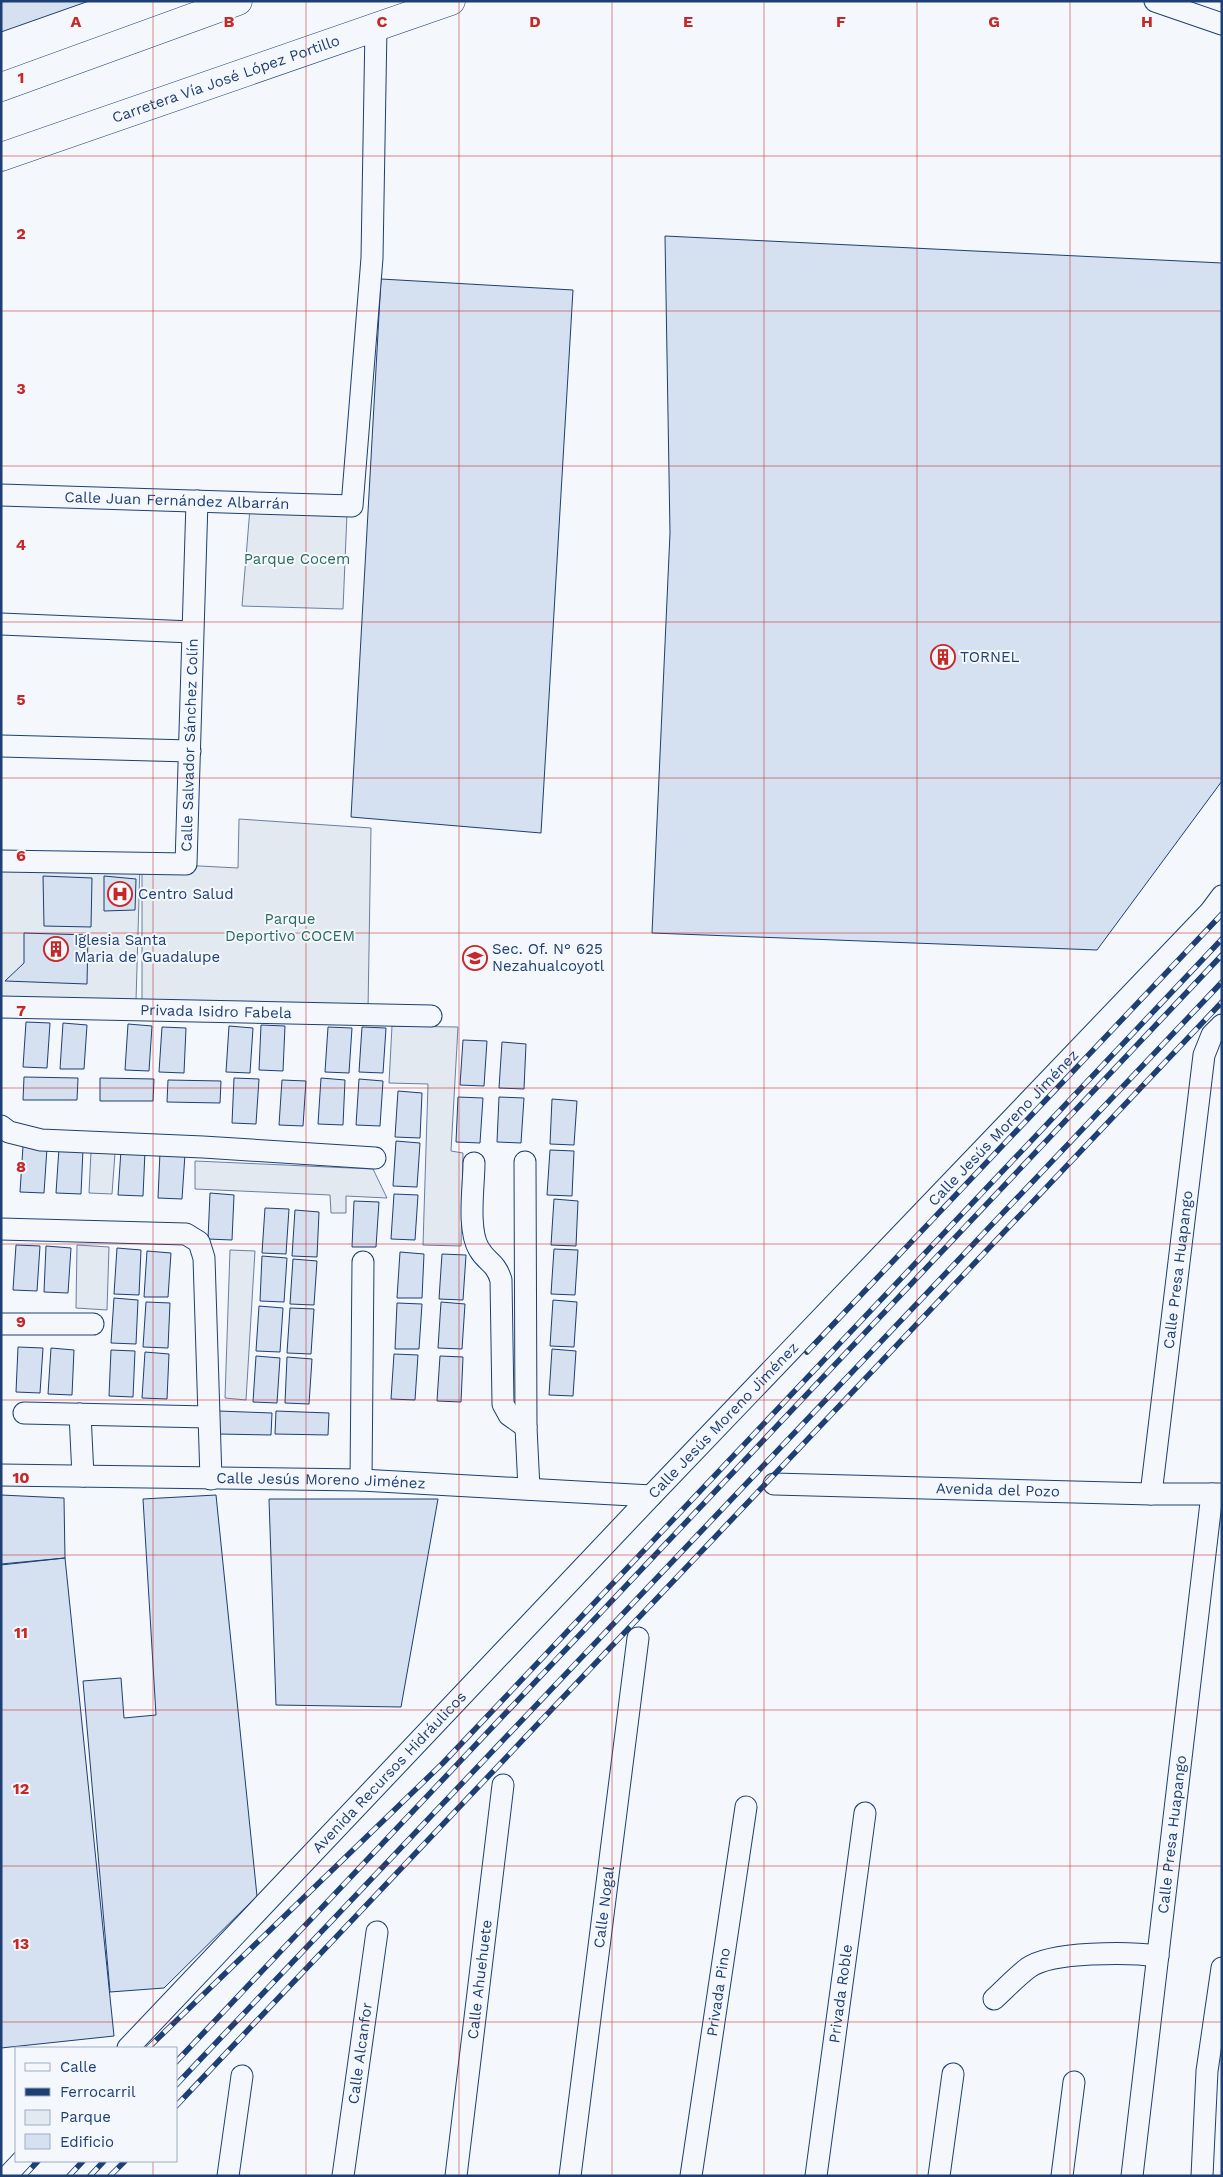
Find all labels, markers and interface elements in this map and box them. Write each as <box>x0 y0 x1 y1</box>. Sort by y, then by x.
text: A <box>71 12 82 31</box>
text: B <box>224 12 235 31</box>
text: C <box>377 12 388 31</box>
text: D <box>529 12 541 31</box>
text: E <box>683 12 693 31</box>
text: F <box>836 12 846 31</box>
text: G <box>988 12 1000 31</box>
text: H <box>1141 12 1153 31</box>
street label: Carretera Vía José López Portillo <box>110 31 342 127</box>
text: 1 <box>18 68 24 87</box>
text: 2 <box>16 224 26 243</box>
text: 3 <box>16 379 26 398</box>
street label: Calle Juan Fernández Albarrán <box>64 488 290 513</box>
text: 4 <box>16 535 26 554</box>
park label: Parque Cocem <box>244 550 350 568</box>
street label: Calle Salvador Sánchez Colín <box>177 638 202 852</box>
building icon: TORNEL <box>930 644 956 670</box>
place label: TORNEL <box>960 648 1020 666</box>
text: 5 <box>16 690 26 709</box>
text: 6 <box>16 846 26 865</box>
hospital icon: Centro Salud <box>107 881 133 907</box>
place label: Centro Salud <box>138 885 234 903</box>
park label: Parque Deportivo COCEM <box>225 910 355 945</box>
place label: Iglesia Santa Maria de Guadalupe <box>74 931 220 966</box>
building icon: Iglesia Santa Maria de Guadalupe <box>43 936 69 962</box>
place label: Sec. Of. N° 625 Nezahualcoyotl <box>492 940 605 975</box>
school or university icon: Sec. Of. N° 625 Nezahualcoyotl <box>462 945 488 971</box>
text: 7 <box>16 1001 26 1020</box>
street label: Privada Isidro Fabela <box>140 1001 293 1022</box>
street label: Calle Jesús Moreno Jiménez <box>924 1046 1082 1210</box>
text: 8 <box>16 1157 26 1176</box>
street label: Calle Presa Huapango <box>1160 1189 1197 1350</box>
text: 9 <box>16 1312 26 1331</box>
street label: Calle Jesús Moreno Jiménez <box>644 1339 802 1502</box>
text: 10 <box>12 1468 30 1487</box>
street label: Calle Jesús Moreno Jiménez <box>216 1469 426 1493</box>
street label: Avenida del Pozo <box>936 1479 1060 1501</box>
text: 11 <box>14 1623 28 1642</box>
street label: Avenida Recursos Hidráulicos <box>309 1688 470 1857</box>
street label: Calle Presa Huapango <box>1154 1754 1190 1915</box>
text: 12 <box>13 1779 29 1798</box>
street label: Calle Nogal <box>590 1865 618 1949</box>
street label: Calle Ahuehuete <box>464 1919 496 2040</box>
text: 13 <box>13 1934 29 1953</box>
street label: Privada Roble <box>825 1943 856 2044</box>
street label: Privada Pino <box>703 1946 734 2038</box>
street label: Calle Alcanfor <box>344 2001 376 2105</box>
legend <box>15 2047 178 2162</box>
text: Calle <box>60 2058 97 2076</box>
text: Ferrocarril <box>60 2083 136 2101</box>
text: Parque <box>60 2108 111 2126</box>
text: Edificio <box>60 2133 114 2151</box>

